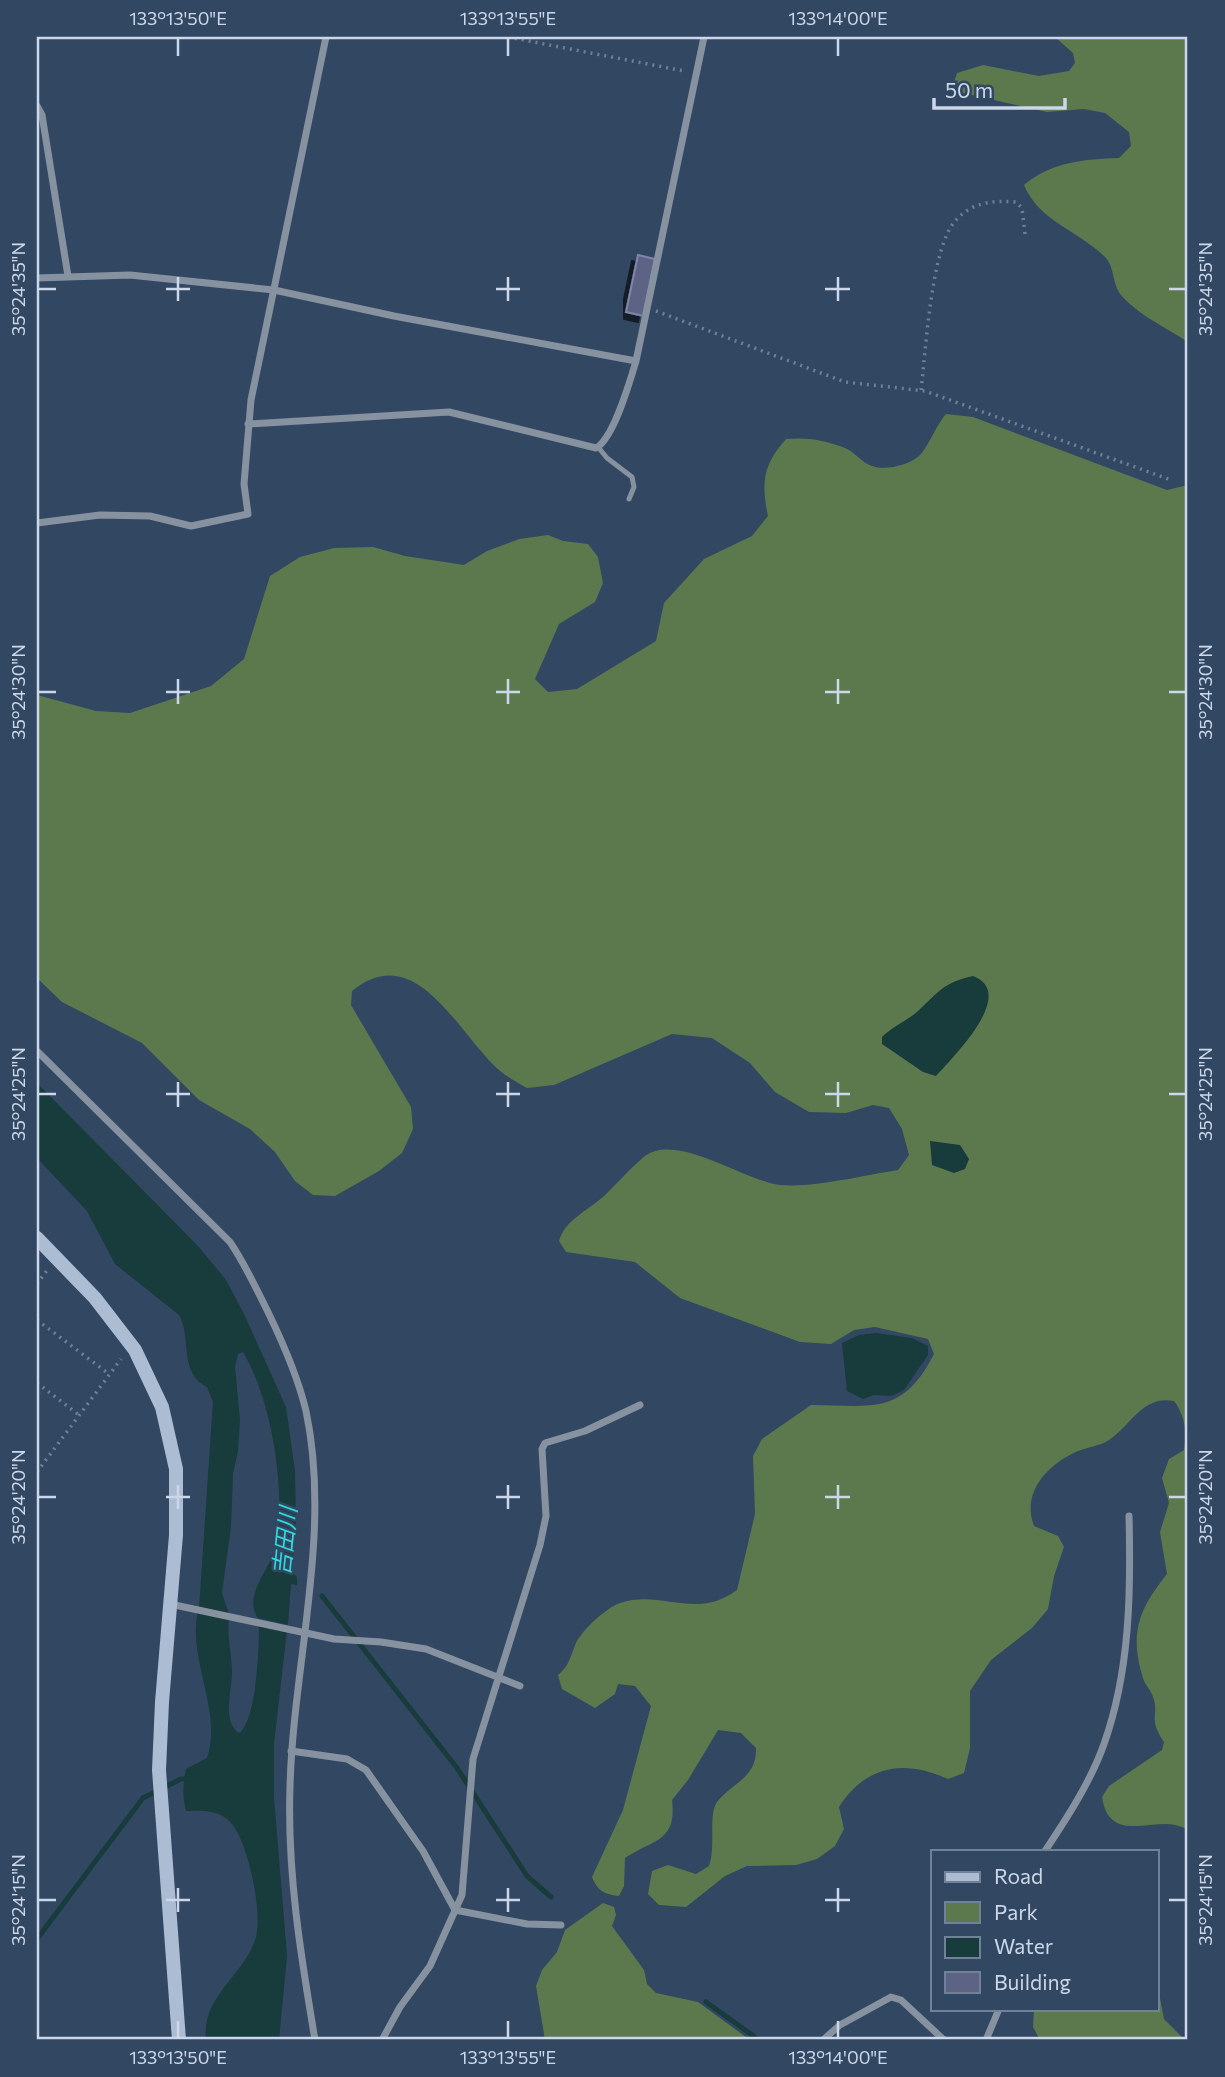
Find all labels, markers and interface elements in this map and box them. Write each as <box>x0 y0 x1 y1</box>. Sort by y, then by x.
text: 133°13'50"E <box>129 7 227 29</box>
text: 133°13'55"E <box>460 7 556 29</box>
text: 133°14'00"E <box>788 7 888 29</box>
scale bar <box>934 66 1066 110</box>
text: 50 m <box>945 77 993 102</box>
text: 35°24'35"N <box>7 242 29 336</box>
text: 35°24'35"N <box>1194 242 1216 336</box>
text: 35°24'30"N <box>7 644 29 740</box>
text: 35°24'30"N <box>1194 644 1216 740</box>
text: 35°24'25"N <box>7 1047 29 1141</box>
text: 35°24'25"N <box>1194 1047 1216 1141</box>
text: 35°24'20"N <box>7 1449 29 1545</box>
text: 35°24'20"N <box>1194 1449 1216 1545</box>
water label: 吉田川 <box>266 1502 302 1577</box>
legend <box>931 1850 1158 2010</box>
text: 35°24'15"N <box>7 1854 29 1946</box>
text: 35°24'15"N <box>1194 1854 1216 1946</box>
text: Road <box>994 1863 1043 1888</box>
text: Park <box>994 1899 1038 1924</box>
text: Water <box>994 1933 1053 1958</box>
text: Building <box>994 1969 1071 1994</box>
text: 133°13'50"E <box>129 2046 227 2068</box>
text: 133°13'55"E <box>460 2046 556 2068</box>
text: 133°14'00"E <box>788 2046 888 2068</box>

